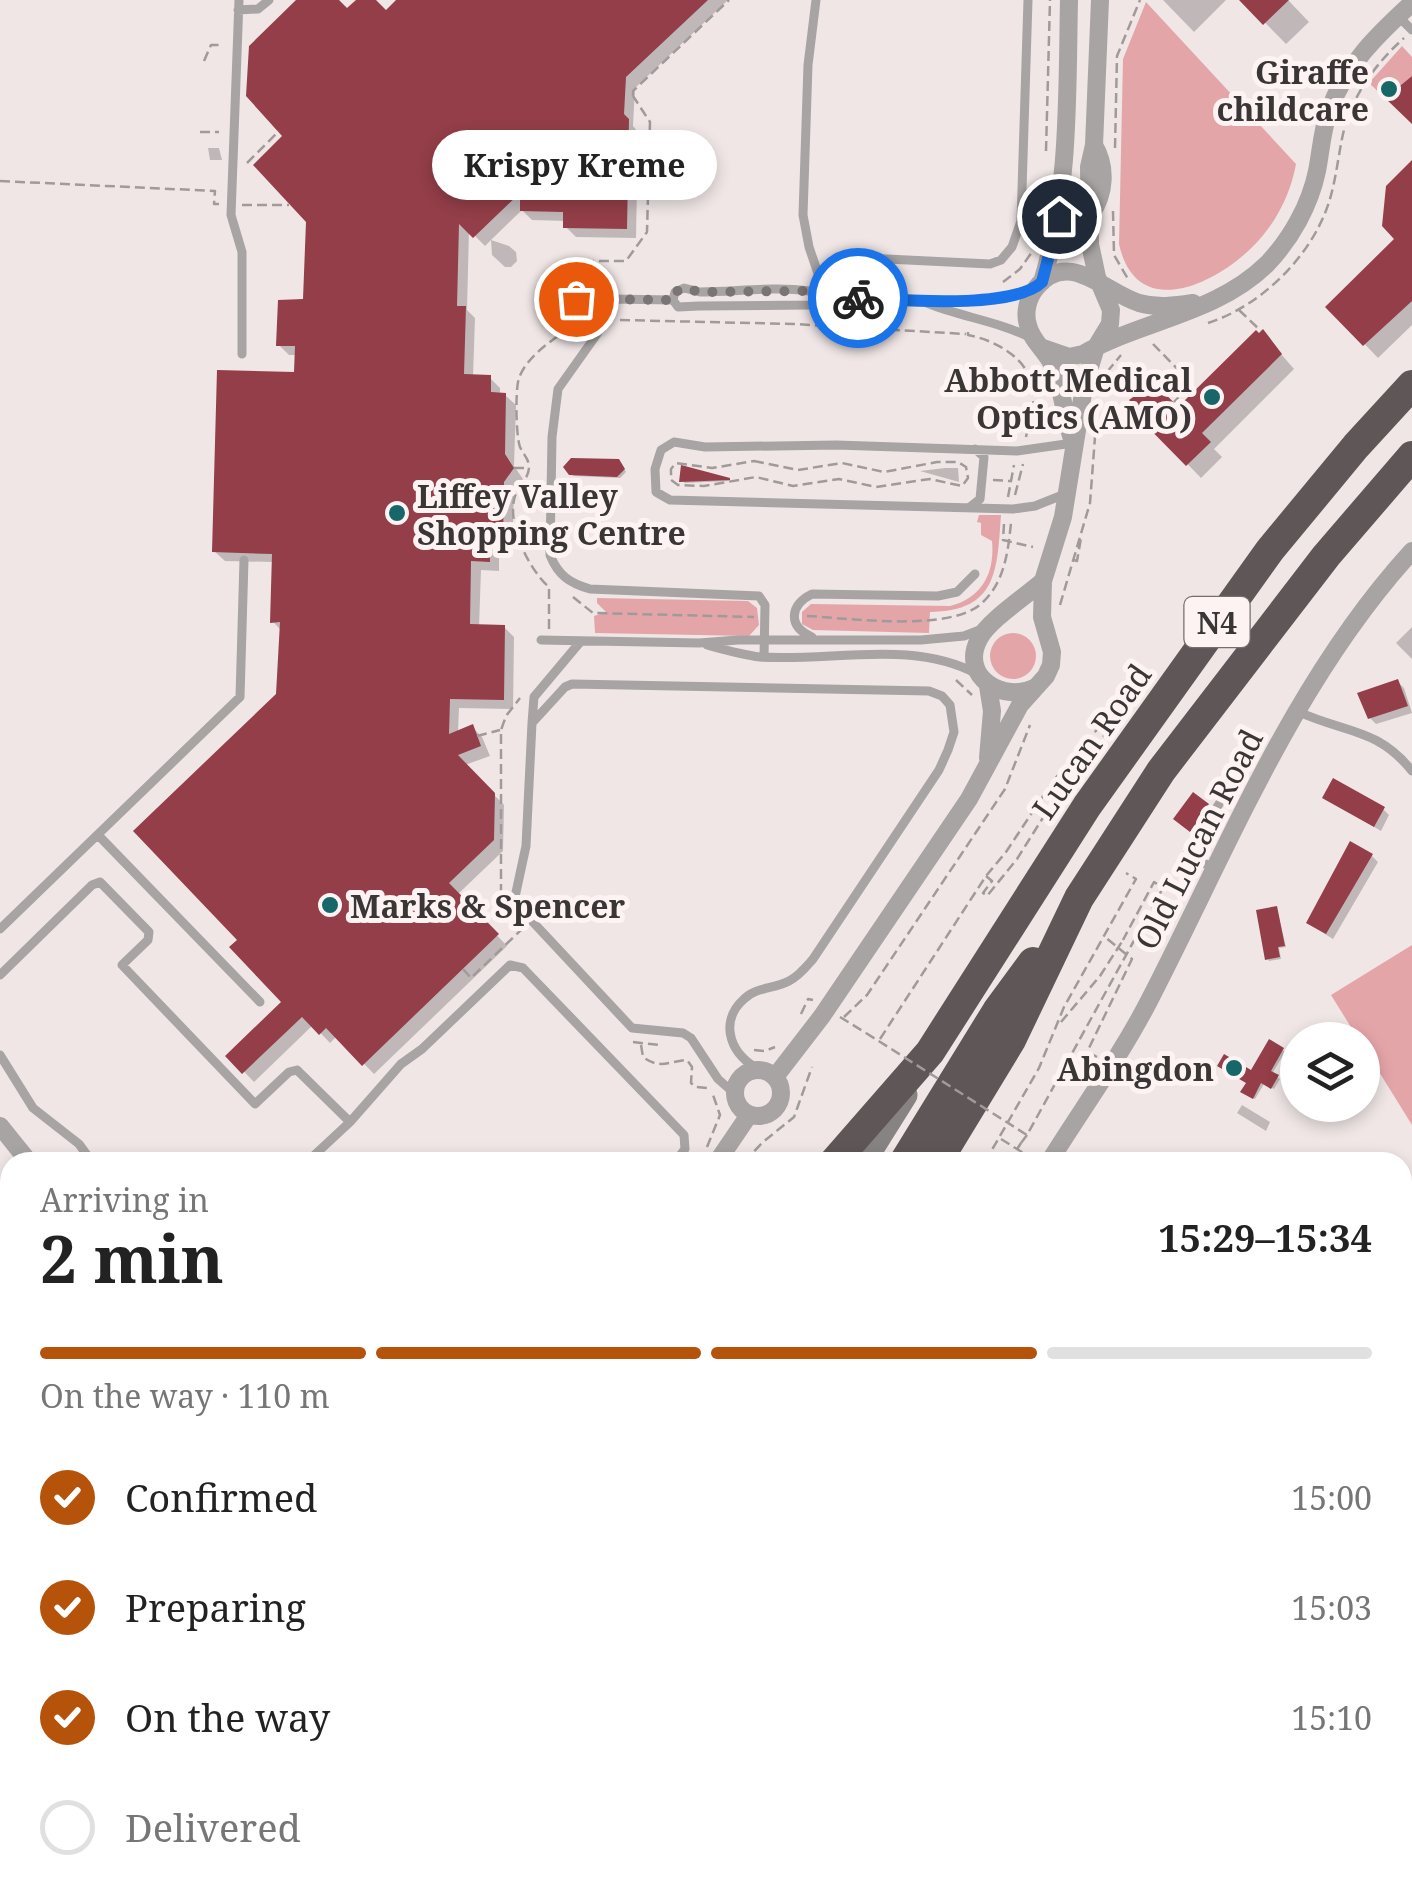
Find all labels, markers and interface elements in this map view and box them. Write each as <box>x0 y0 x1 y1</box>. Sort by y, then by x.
place label: Giraffe childcare <box>1216 50 1369 130</box>
marker: Giraffe childcare <box>1378 78 1400 100</box>
callout: Krispy Kreme <box>434 129 718 199</box>
text: Krispy Kreme <box>463 143 686 186</box>
pin <box>1017 174 1102 259</box>
icon: home <box>1032 189 1087 244</box>
courier <box>808 248 908 348</box>
pin <box>534 257 619 342</box>
icon: bike <box>831 271 886 326</box>
icon: bag <box>549 272 604 327</box>
place label: Abbott Medical Optics (AMO) <box>944 358 1192 438</box>
marker: Abbott Medical Optics (AMO) <box>1201 386 1223 408</box>
place label: Liffey Valley Shopping Centre <box>417 474 686 554</box>
marker: Liffey Valley Shopping Centre <box>386 502 408 524</box>
road number: N4 <box>1184 597 1250 647</box>
street label: Lucan Road <box>1022 655 1160 827</box>
street label: Old Lucan Road <box>1124 721 1272 956</box>
place label: Marks & Spencer <box>350 884 625 927</box>
marker: Marks & Spencer <box>319 894 341 916</box>
map controls <box>1280 1022 1380 1122</box>
button: layers <box>1280 1022 1380 1122</box>
place label: Abingdon <box>1057 1047 1214 1090</box>
marker: Abingdon <box>1223 1057 1245 1079</box>
text: Arriving in <box>40 1178 209 1221</box>
text: 15:29–15:34 <box>1158 1211 1372 1263</box>
text: 2 min <box>40 1214 224 1302</box>
text: On the way · 110 m <box>40 1374 330 1417</box>
icon: check <box>40 1470 95 1525</box>
text: Confirmed <box>125 1471 317 1523</box>
text: 15:00 <box>1291 1476 1372 1519</box>
icon: check <box>40 1580 95 1635</box>
text: Preparing <box>125 1581 306 1633</box>
text: 15:03 <box>1291 1586 1372 1629</box>
icon: check <box>40 1690 95 1745</box>
text: On the way <box>125 1691 330 1743</box>
text: 15:10 <box>1291 1696 1372 1739</box>
text: Delivered <box>125 1801 301 1853</box>

